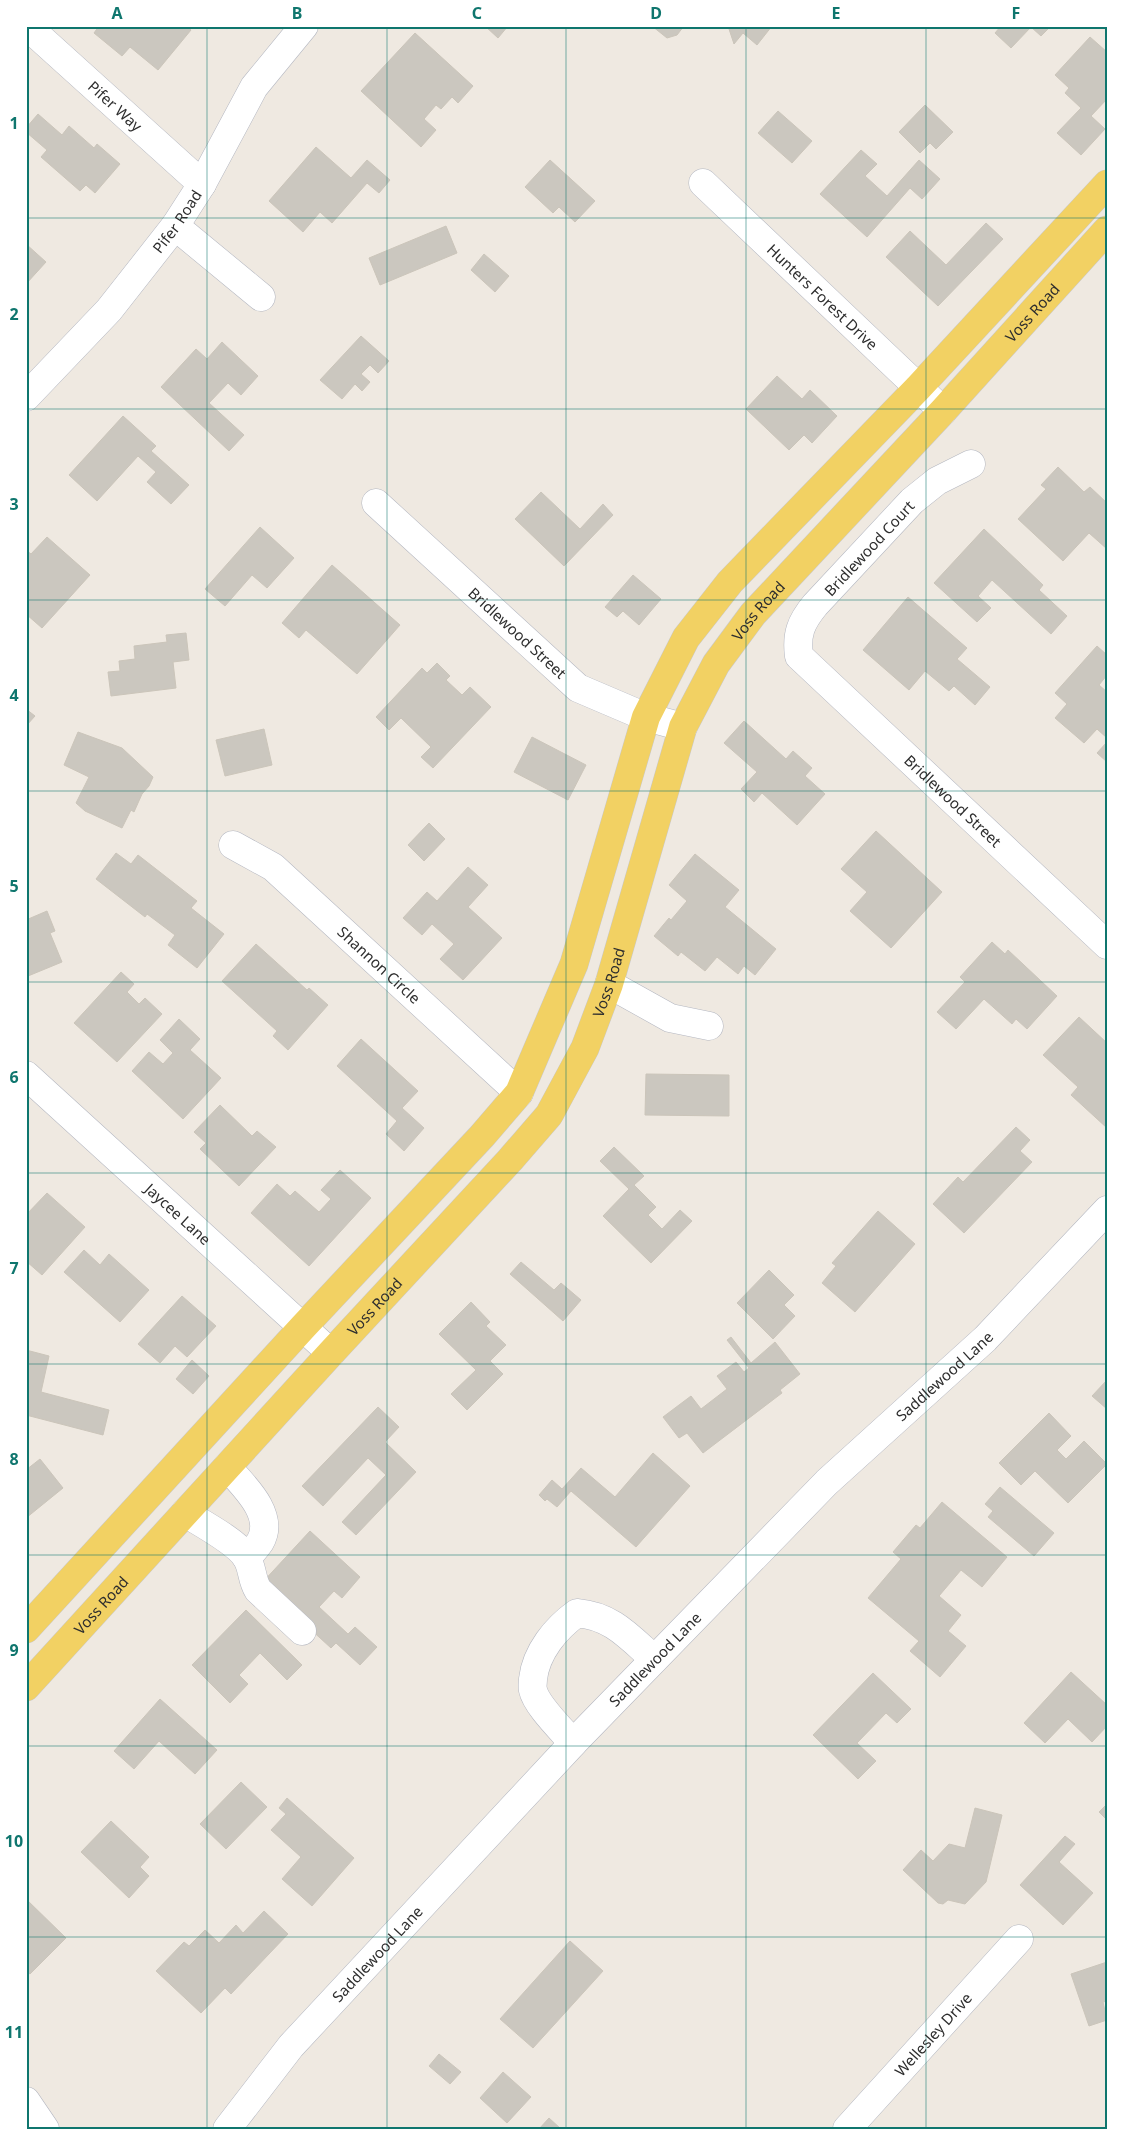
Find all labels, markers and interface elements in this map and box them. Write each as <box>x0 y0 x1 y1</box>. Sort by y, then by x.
text: A <box>111 2 123 24</box>
text: B <box>292 2 302 24</box>
text: C <box>472 2 482 24</box>
text: D <box>650 2 662 24</box>
text: E <box>832 2 841 24</box>
text: F <box>1012 2 1020 24</box>
street label: Pifer Way <box>84 76 147 136</box>
text: 1 <box>9 112 19 134</box>
street label: Pifer Road <box>148 186 206 257</box>
street label: Hunters Forest Drive <box>763 239 882 354</box>
street label: Voss Road <box>1000 279 1064 346</box>
text: 2 <box>9 303 19 325</box>
text: 3 <box>9 493 19 515</box>
street label: Bridlewood Court <box>820 496 919 600</box>
street label: Voss Road <box>727 577 789 644</box>
street label: Bridlewood Street <box>464 583 571 683</box>
text: 4 <box>9 684 19 706</box>
street label: Bridlewood Street <box>900 750 1006 851</box>
text: 5 <box>9 875 19 897</box>
street label: Shannon Circle <box>334 922 425 1008</box>
street label: Voss Road <box>587 945 629 1020</box>
text: 6 <box>9 1066 19 1088</box>
street label: Jaycee Lane <box>140 1177 215 1249</box>
text: 7 <box>9 1257 19 1279</box>
street label: Voss Road <box>342 1273 406 1340</box>
street label: Saddlewood Lane <box>891 1327 997 1425</box>
text: 8 <box>9 1448 19 1470</box>
street label: Voss Road <box>69 1572 133 1638</box>
street label: Saddlewood Lane <box>604 1607 705 1711</box>
text: 9 <box>9 1639 19 1661</box>
text: 10 <box>5 1830 23 1852</box>
street label: Saddlewood Lane <box>327 1901 427 2006</box>
street label: Wellesley Drive <box>890 1988 976 2080</box>
text: 11 <box>5 2021 23 2043</box>

